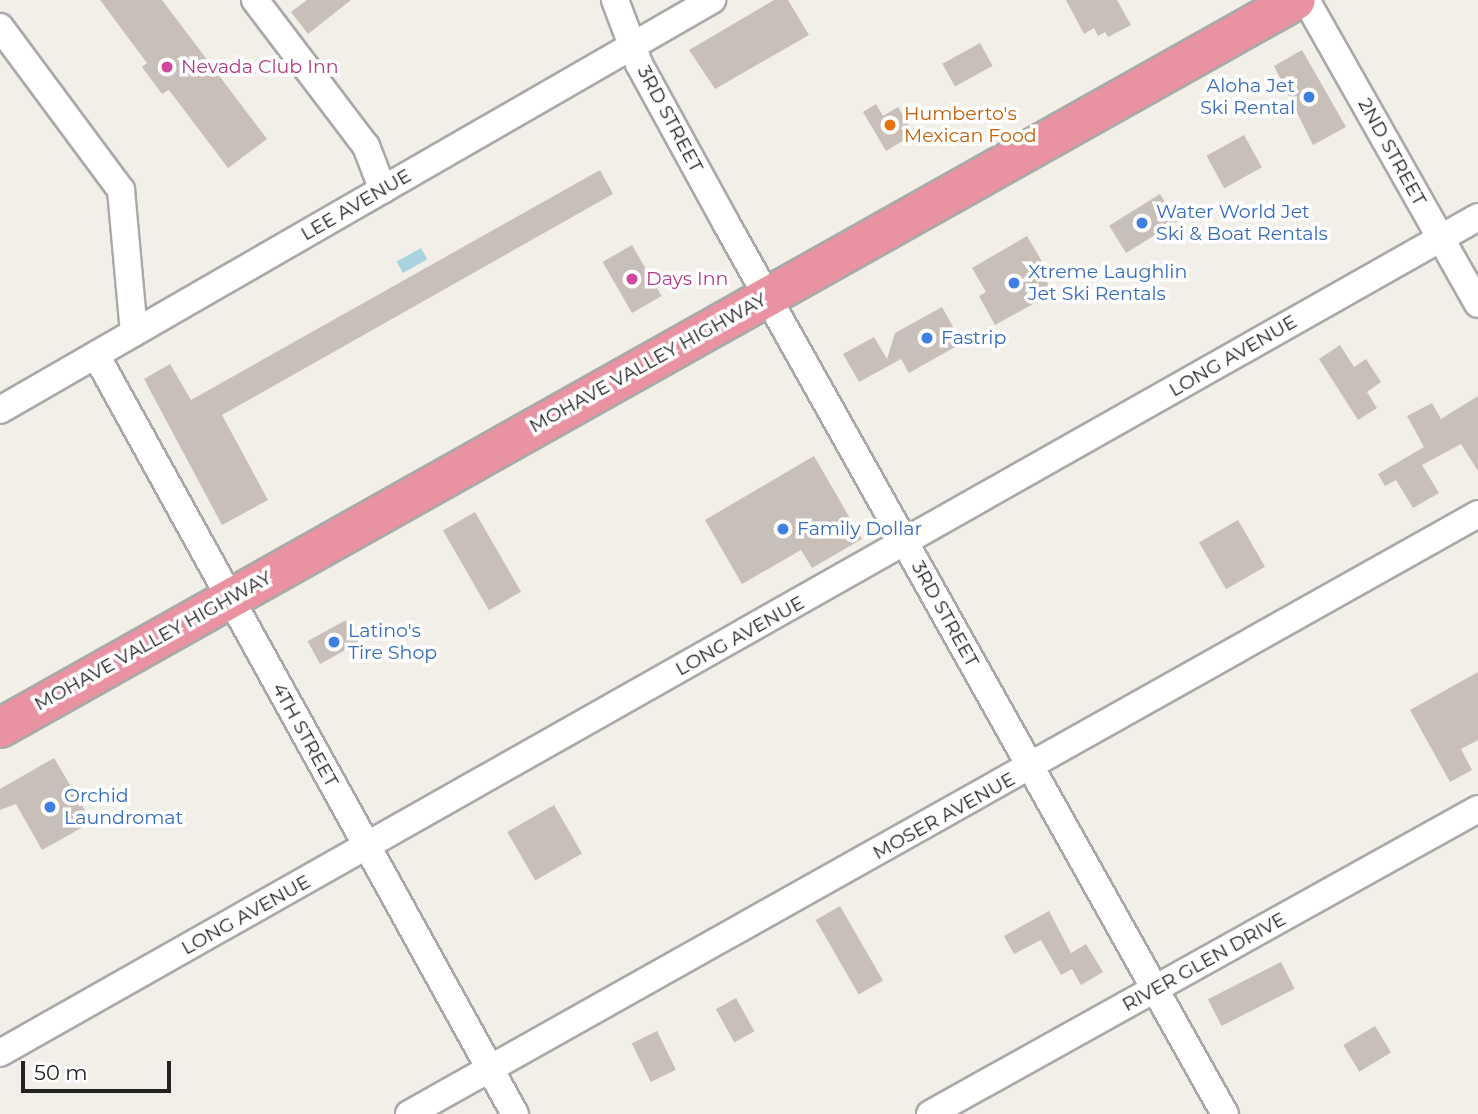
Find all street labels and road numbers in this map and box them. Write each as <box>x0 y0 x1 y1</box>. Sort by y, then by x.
street label: 3RD STREET <box>632 62 708 176</box>
street label: 2ND STREET <box>1353 94 1431 210</box>
street label: LEE AVENUE <box>297 164 415 246</box>
street label: MOHAVE VALLEY HIGHWAY <box>525 288 771 438</box>
street label: LONG AVENUE <box>1165 310 1301 402</box>
street label: 3RD STREET <box>907 557 983 671</box>
street label: MOHAVE VALLEY HIGHWAY <box>30 566 276 716</box>
street label: LONG AVENUE <box>672 591 808 681</box>
street label: 4TH STREET <box>267 679 343 791</box>
street label: MOSER AVENUE <box>869 767 1019 865</box>
street label: LONG AVENUE <box>178 870 314 960</box>
street label: RIVER GLEN DRIVE <box>1118 908 1290 1016</box>

